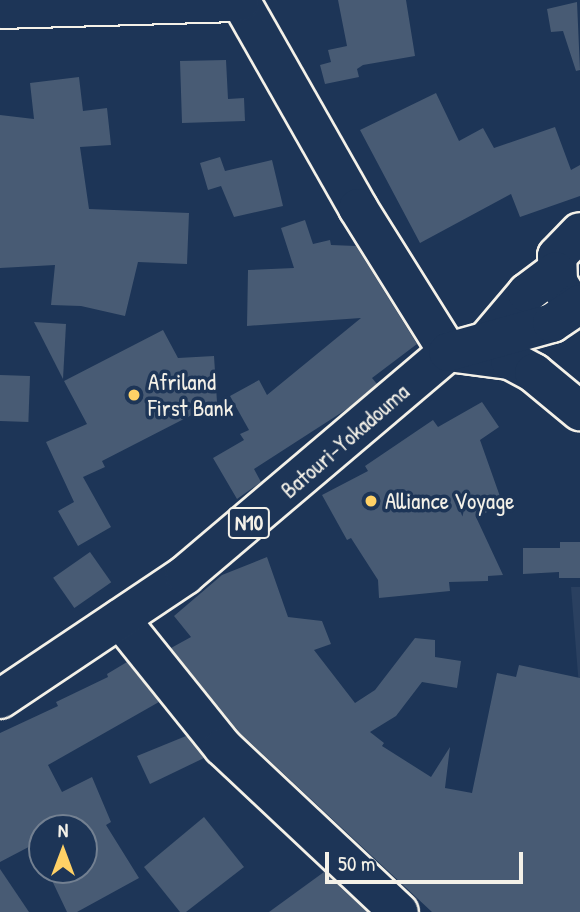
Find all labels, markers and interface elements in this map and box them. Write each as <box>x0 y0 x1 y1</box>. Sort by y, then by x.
place label: Afriland First Bank <box>148 368 233 422</box>
street label: Batouri-Yokadouma <box>275 378 415 504</box>
marker: Afriland First Bank <box>126 387 142 403</box>
place label: Alliance Voyage <box>385 487 514 515</box>
marker: Alliance Voyage <box>363 493 379 509</box>
road number: N10 <box>226 505 272 540</box>
north arrow <box>28 814 98 884</box>
text: N <box>58 817 68 843</box>
scale bar <box>328 838 526 882</box>
text: 50 m <box>338 849 375 878</box>

